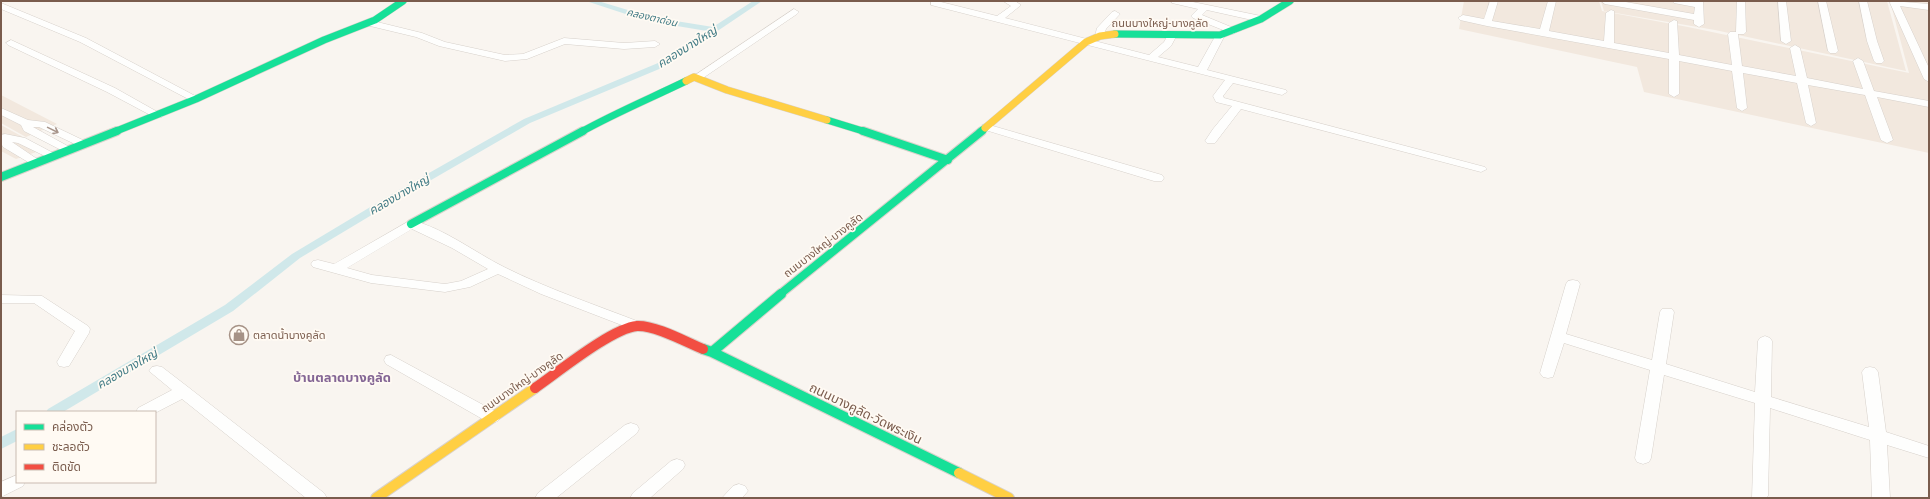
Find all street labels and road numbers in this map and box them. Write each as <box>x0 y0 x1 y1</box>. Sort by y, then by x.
street label: ถนนบางใหญ่-บางคูลัด <box>1112 16 1208 30</box>
street label: ถนนบางใหญ่-บางคูลัด <box>781 210 865 280</box>
street label: ถนนบางใหญ่-บางคูลัด <box>478 349 566 415</box>
street label: ถนนบางคูลัด-วัดพระเงิน <box>807 379 925 448</box>

